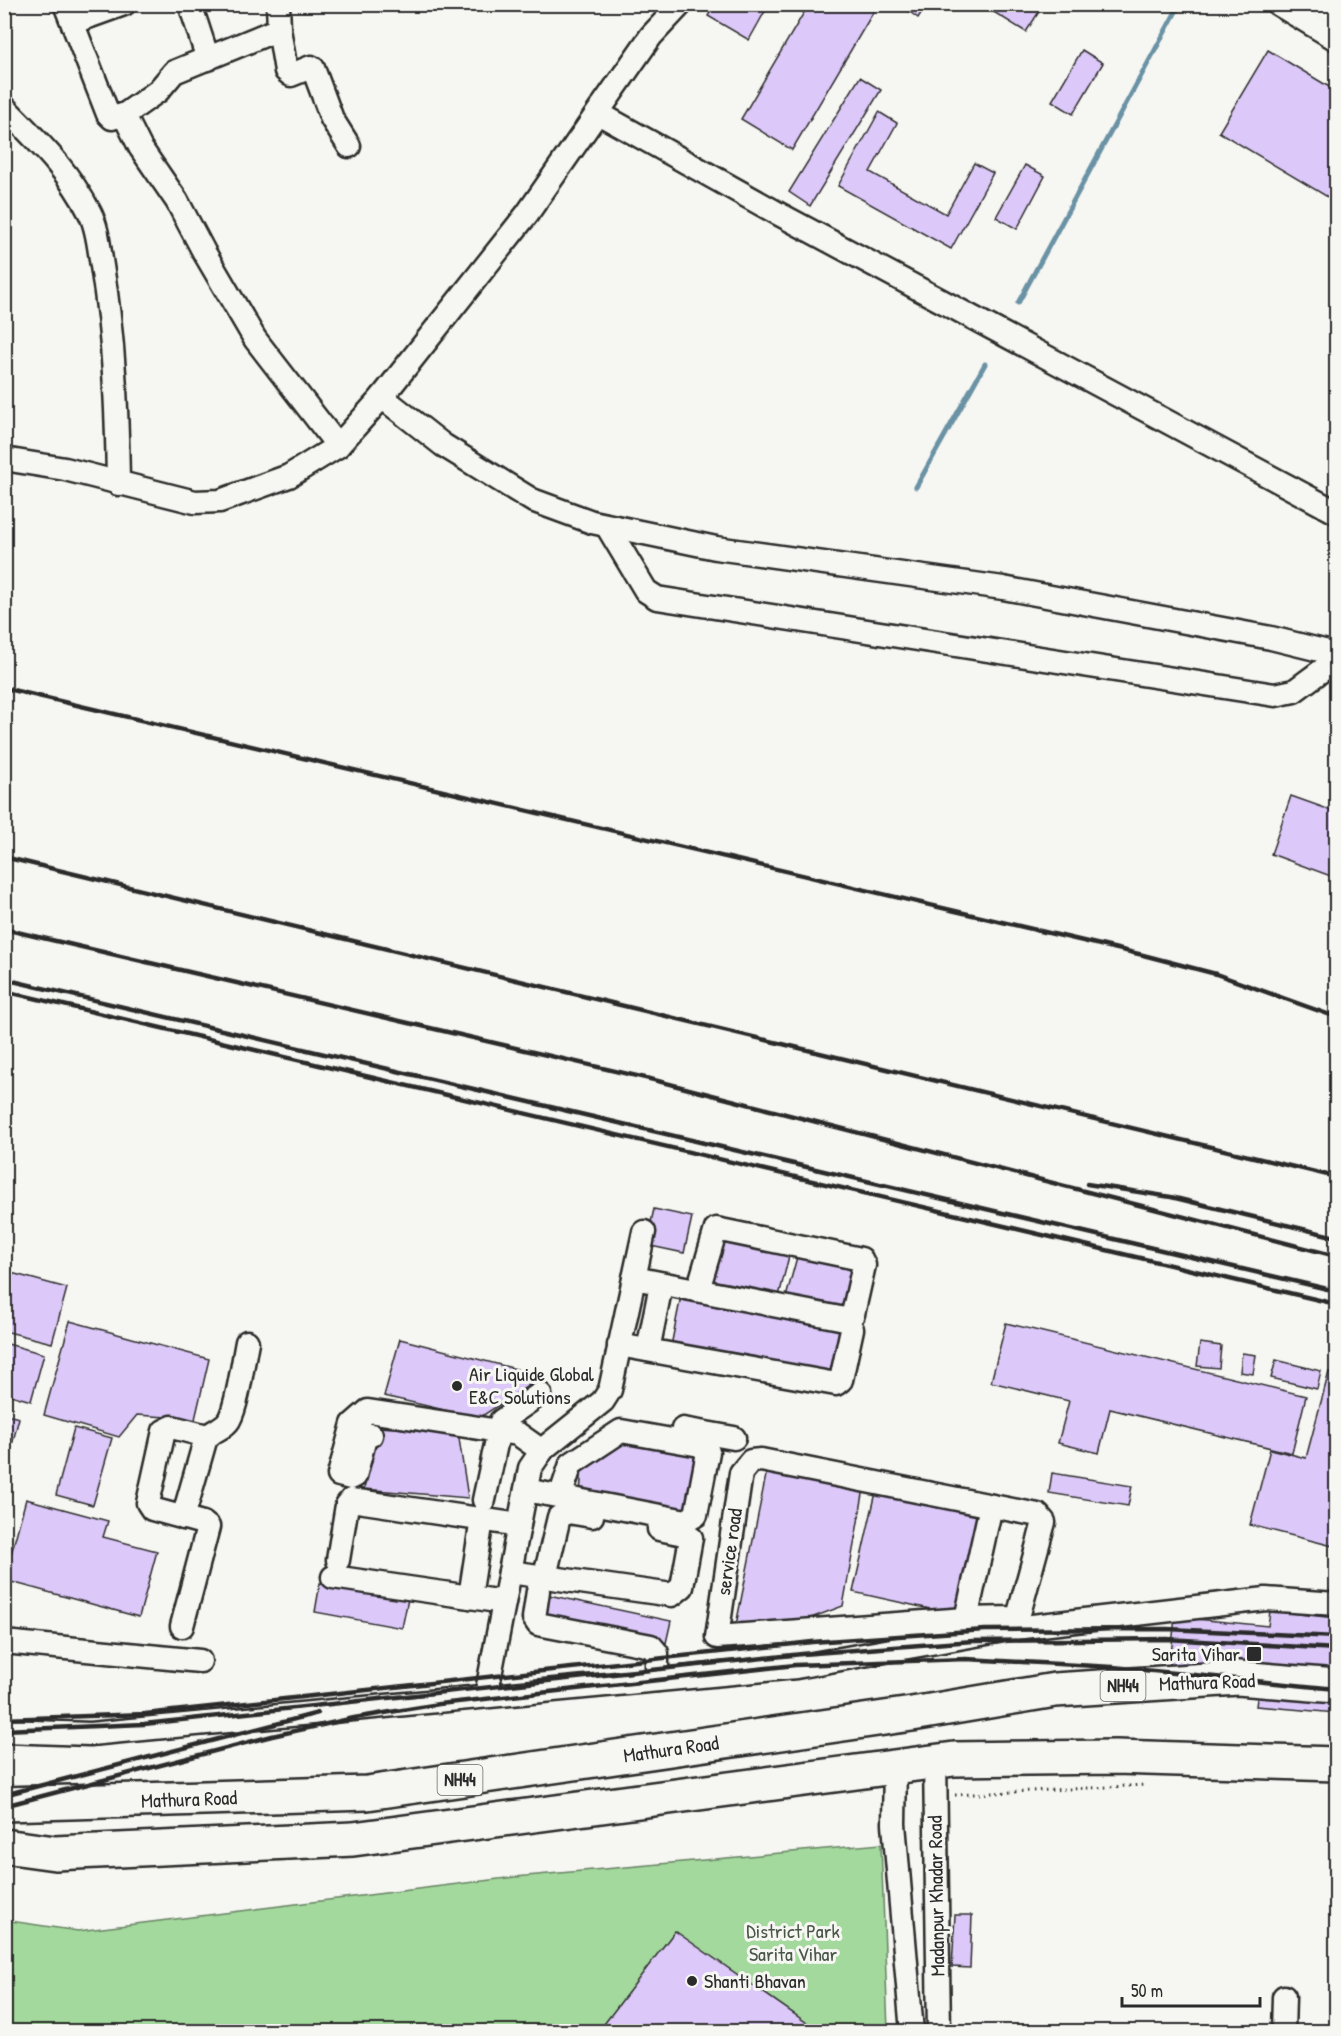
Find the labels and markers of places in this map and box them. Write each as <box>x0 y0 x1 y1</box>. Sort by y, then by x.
place label: Air Liquide Global E&C Solutions <box>469 1360 595 1410</box>
marker: Air Liquide Global E&C Solutions <box>450 1379 464 1393</box>
place label: Sarita Vihar <box>1152 1640 1240 1667</box>
marker: Sarita Vihar <box>1245 1645 1263 1663</box>
place label: Shanti Bhavan <box>704 1967 806 1994</box>
marker: Shanti Bhavan <box>685 1974 699 1988</box>

